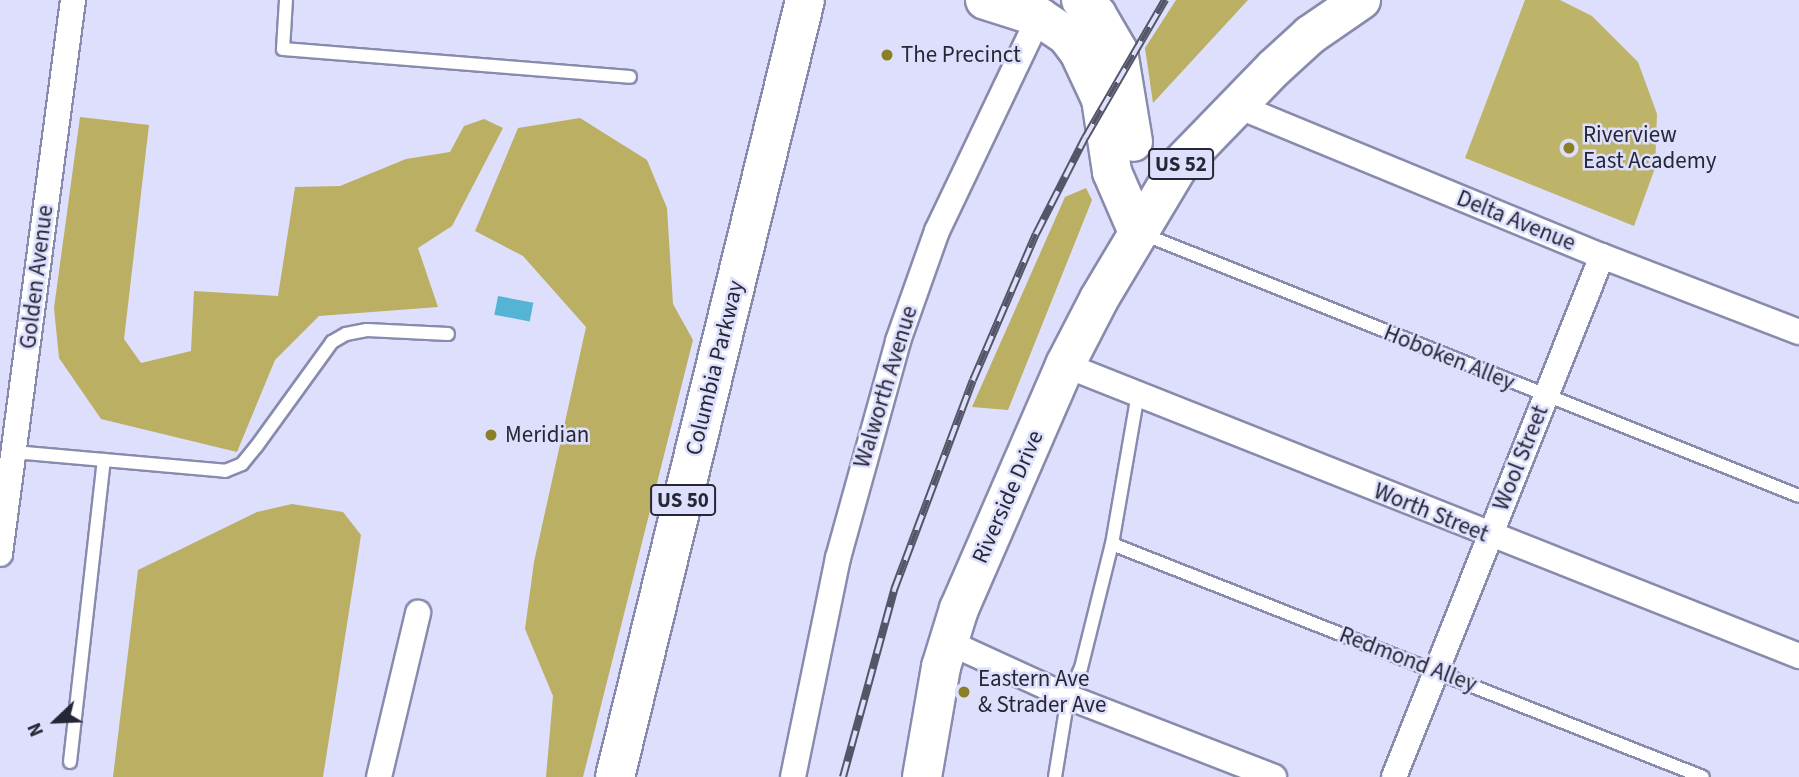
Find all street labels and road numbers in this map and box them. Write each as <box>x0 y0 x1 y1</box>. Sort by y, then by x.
road number: US 52 <box>1148 146 1214 182</box>
street label: Delta Avenue <box>1453 185 1579 257</box>
street label: Golden Avenue <box>14 203 60 351</box>
street label: Columbia Parkway <box>680 278 750 458</box>
street label: Walworth Avenue <box>848 303 924 471</box>
street label: Hoboken Alley <box>1380 319 1518 397</box>
street label: Wool Street <box>1487 401 1555 515</box>
street label: Riverside Drive <box>966 426 1050 568</box>
street label: Worth Street <box>1370 478 1492 548</box>
road number: US 50 <box>650 482 716 518</box>
street label: Redmond Alley <box>1335 621 1481 699</box>

